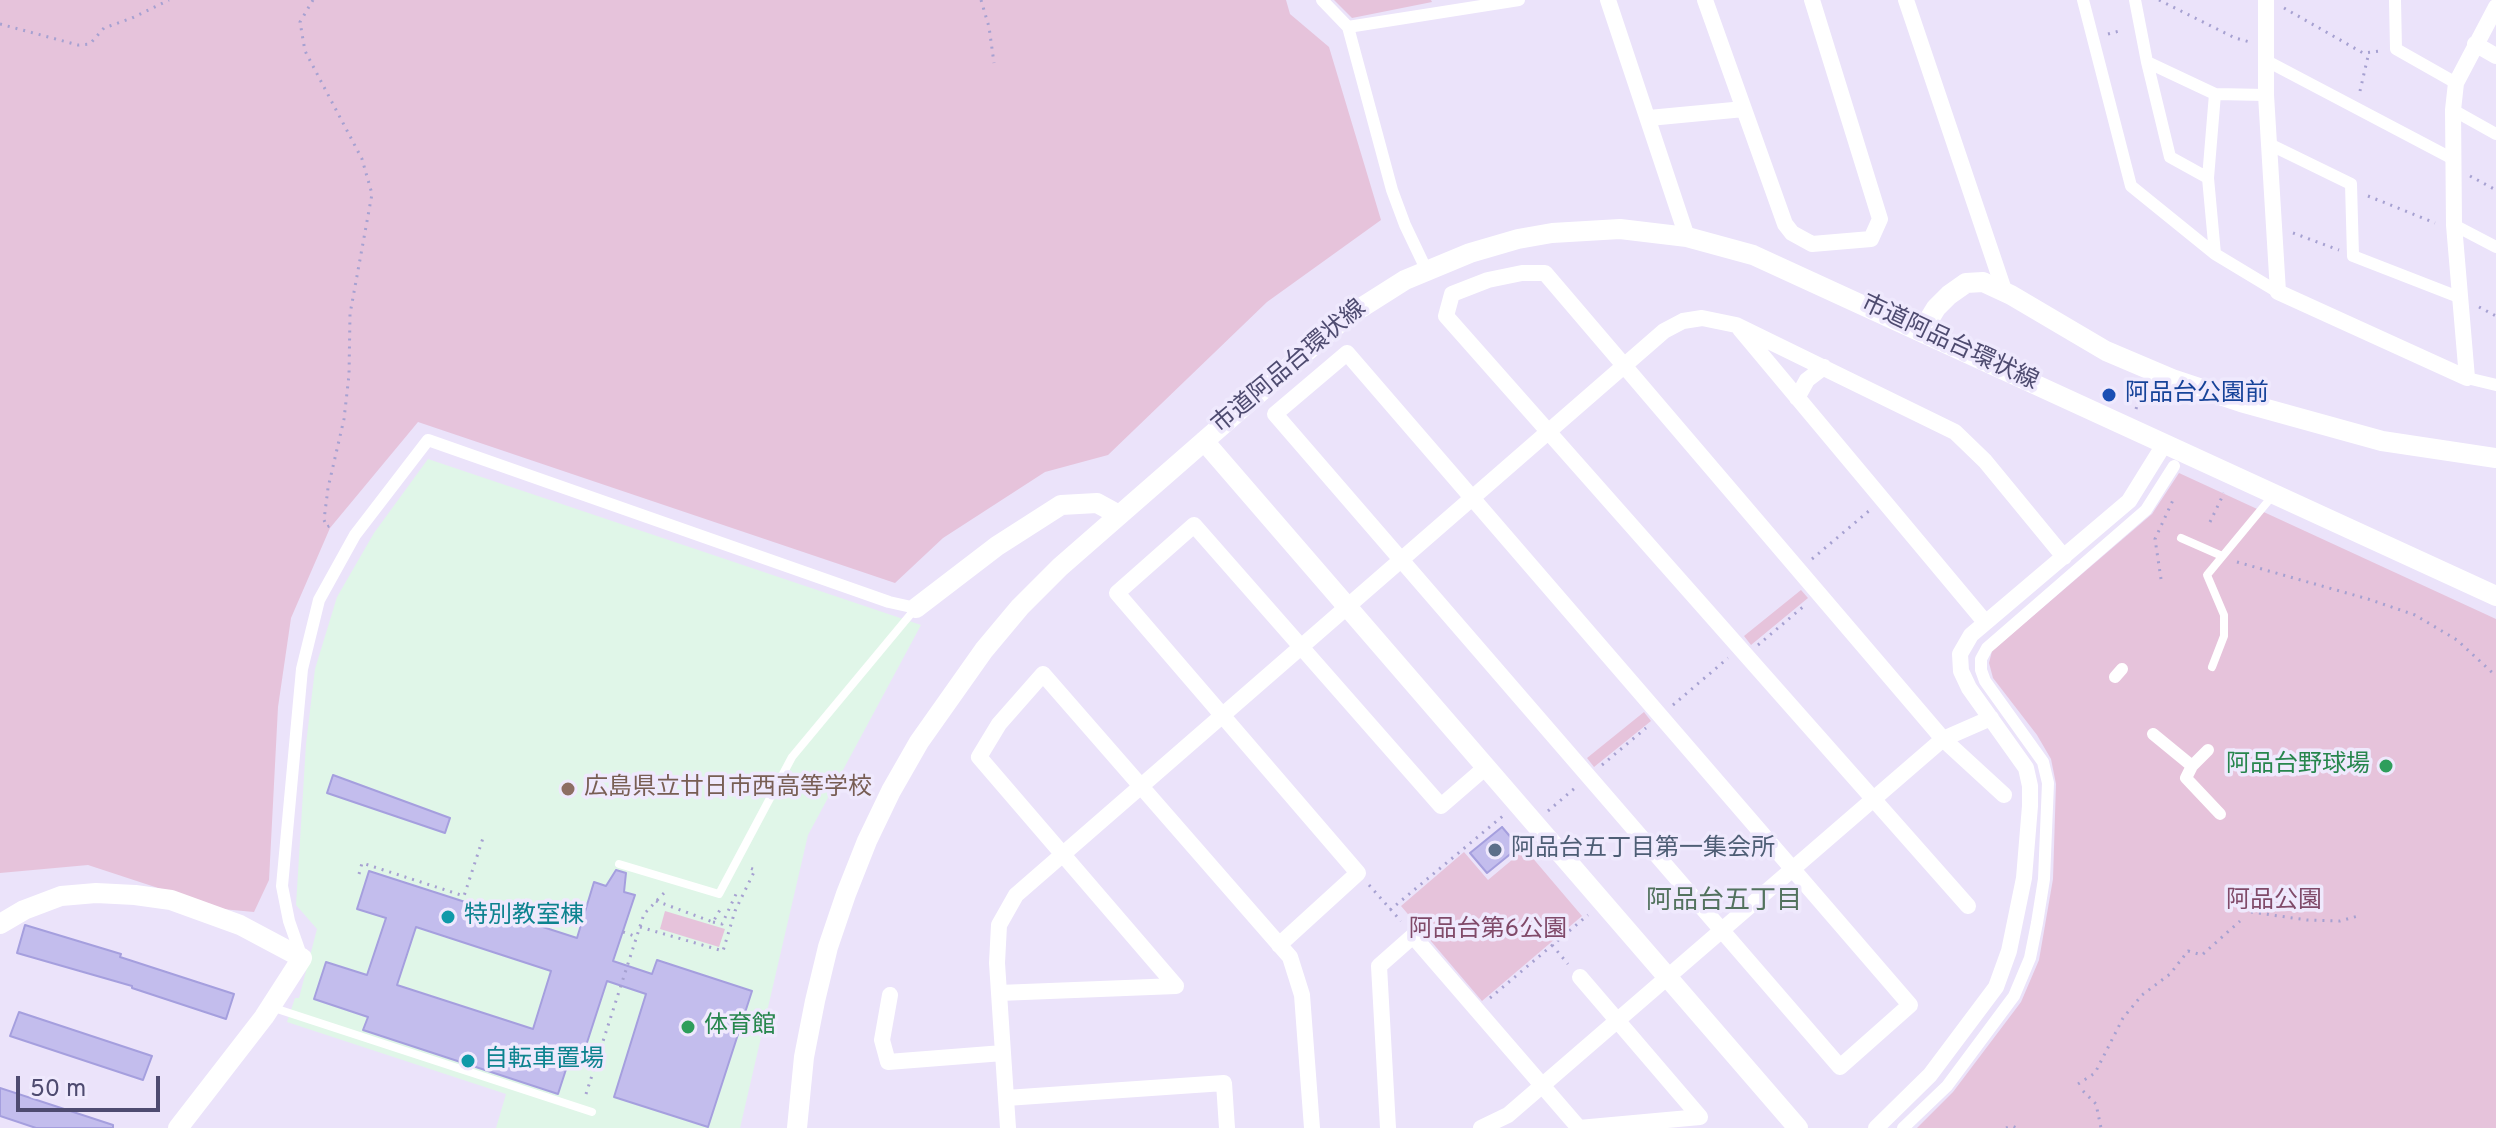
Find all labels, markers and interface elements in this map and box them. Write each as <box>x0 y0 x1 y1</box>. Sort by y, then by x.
street label: 市道阿品台環状線 <box>1856 290 2042 398</box>
street label: 市道阿品台環状線 <box>1207 295 1373 441</box>
place label: 阿品台公園前 <box>2125 381 2269 409</box>
marker: 阿品台公園前 <box>2100 386 2118 404</box>
place label: 阿品台野球場 <box>2226 752 2370 780</box>
marker: 阿品台野球場 <box>2377 757 2395 775</box>
place label: 広島県立廿日市西高等学校 <box>584 775 872 803</box>
marker: 広島県立廿日市西高等学校 <box>559 780 577 798</box>
place label: 阿品台五丁目第一集会所 <box>1511 836 1775 864</box>
marker: 阿品台五丁目第一集会所 <box>1486 841 1504 859</box>
district label: 阿品台五丁目 <box>1646 887 1802 919</box>
park label: 阿品公園 <box>2226 888 2322 916</box>
place label: 特別教室棟 <box>464 903 584 931</box>
marker: 特別教室棟 <box>439 908 457 926</box>
park label: 阿品台第6公園 <box>1409 917 1567 945</box>
place label: 体育館 <box>704 1013 776 1041</box>
marker: 体育館 <box>679 1018 697 1036</box>
place label: 自転車置場 <box>484 1047 604 1075</box>
marker: 自転車置場 <box>459 1052 477 1070</box>
scale bar <box>20 1060 164 1110</box>
text: 50 m <box>30 1075 86 1105</box>

